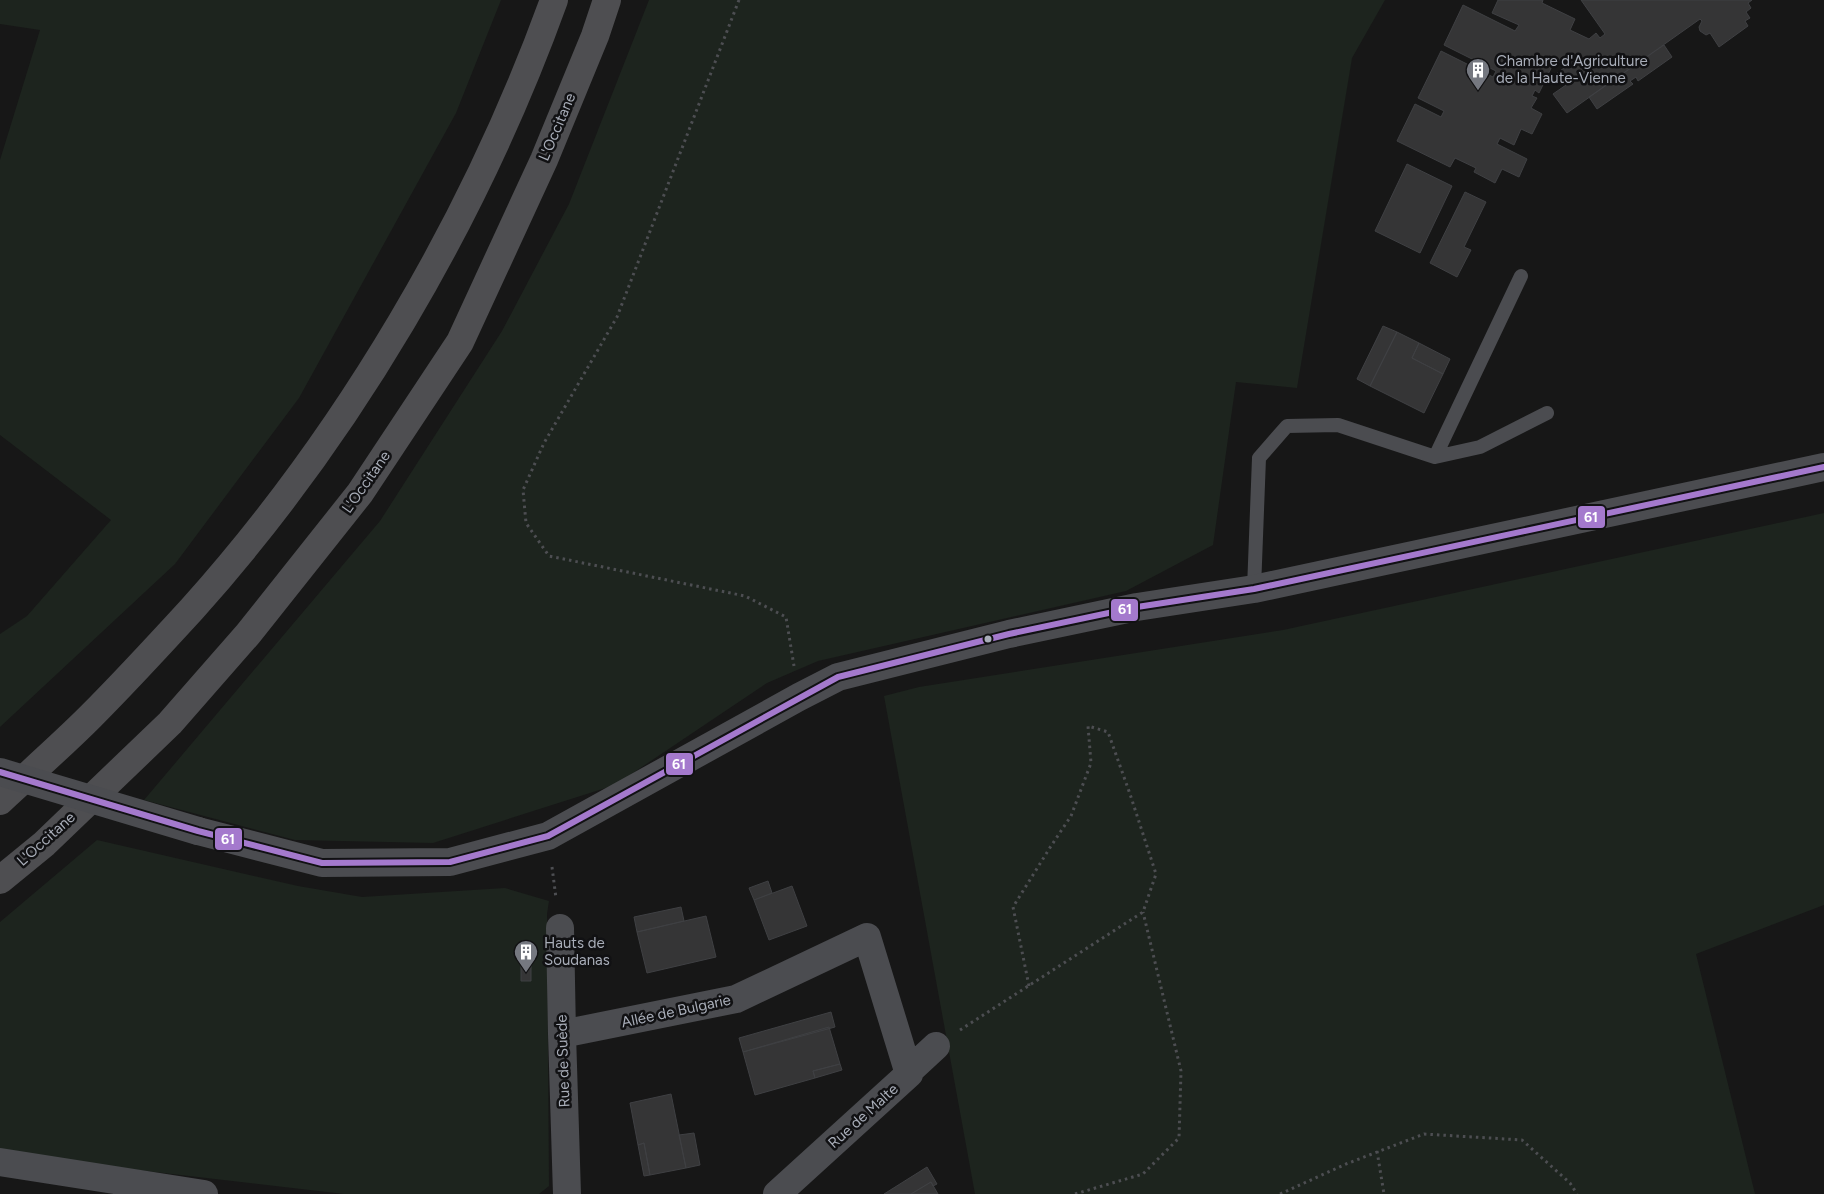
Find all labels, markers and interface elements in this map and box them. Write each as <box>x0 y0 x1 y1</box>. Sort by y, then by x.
place label: Chambre d'Agriculture de la Haute-Vienne <box>1496 52 1648 87</box>
building icon: Chambre d'Agriculture de la Haute-Vienne <box>1465 57 1491 91</box>
street label: L'Occitane <box>535 90 579 164</box>
street label: L'Occitane <box>338 447 394 517</box>
line badge: 61 <box>1577 505 1606 529</box>
text: 61 <box>1584 509 1598 526</box>
line badge: 61 <box>1110 598 1139 622</box>
text: 61 <box>1118 601 1132 618</box>
unlabelled marker <box>983 634 993 644</box>
line badge: 61 <box>665 752 694 776</box>
text: 61 <box>672 756 686 773</box>
street label: L'Occitane <box>13 808 79 870</box>
line badge: 61 <box>214 827 243 851</box>
text: 61 <box>221 831 235 848</box>
place label: Hauts de Soudanas <box>544 934 610 969</box>
building icon: Hauts de Soudanas <box>513 939 539 973</box>
street label: Allée de Bulgarie <box>620 991 732 1031</box>
street label: Rue de Suède <box>552 1014 574 1108</box>
street label: Rue de Malte <box>824 1080 902 1152</box>

